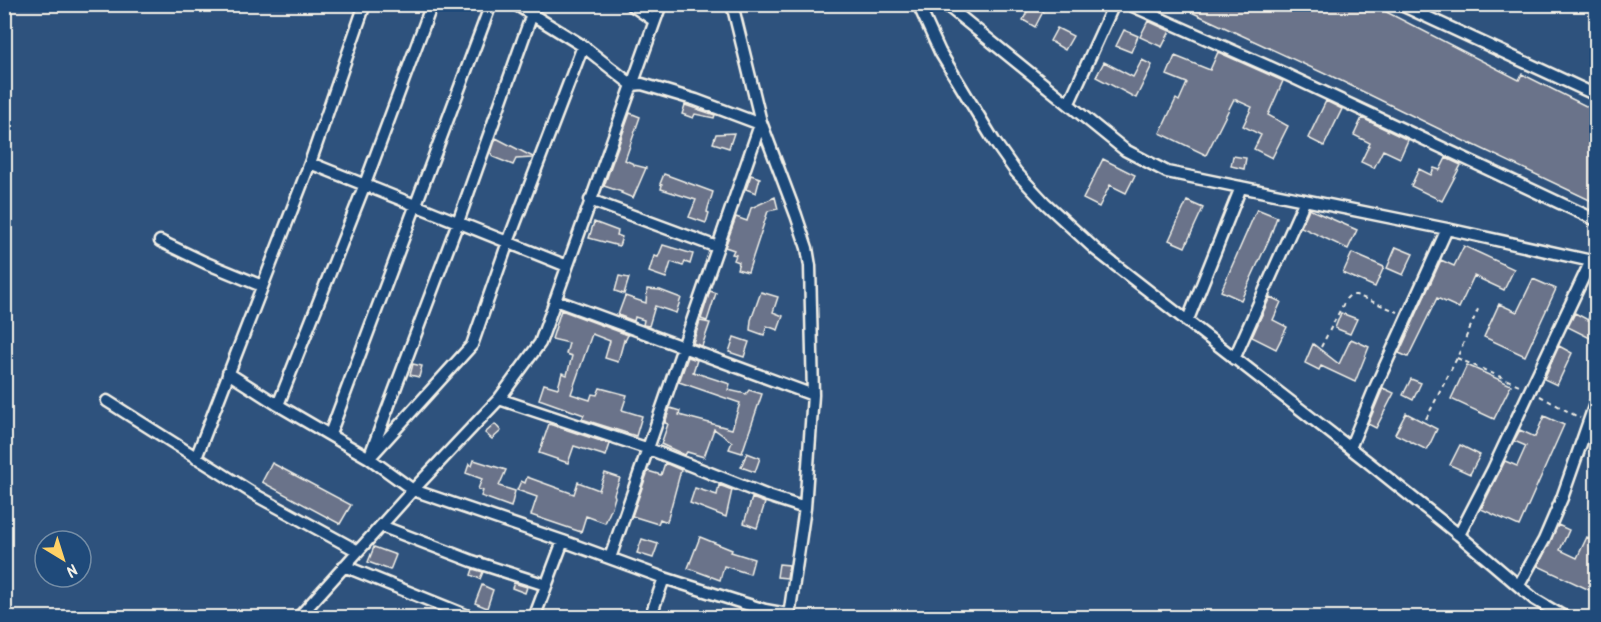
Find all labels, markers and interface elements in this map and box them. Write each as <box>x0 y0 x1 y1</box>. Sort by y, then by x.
north arrow <box>33 529 93 589</box>
text: N <box>60 557 83 583</box>

